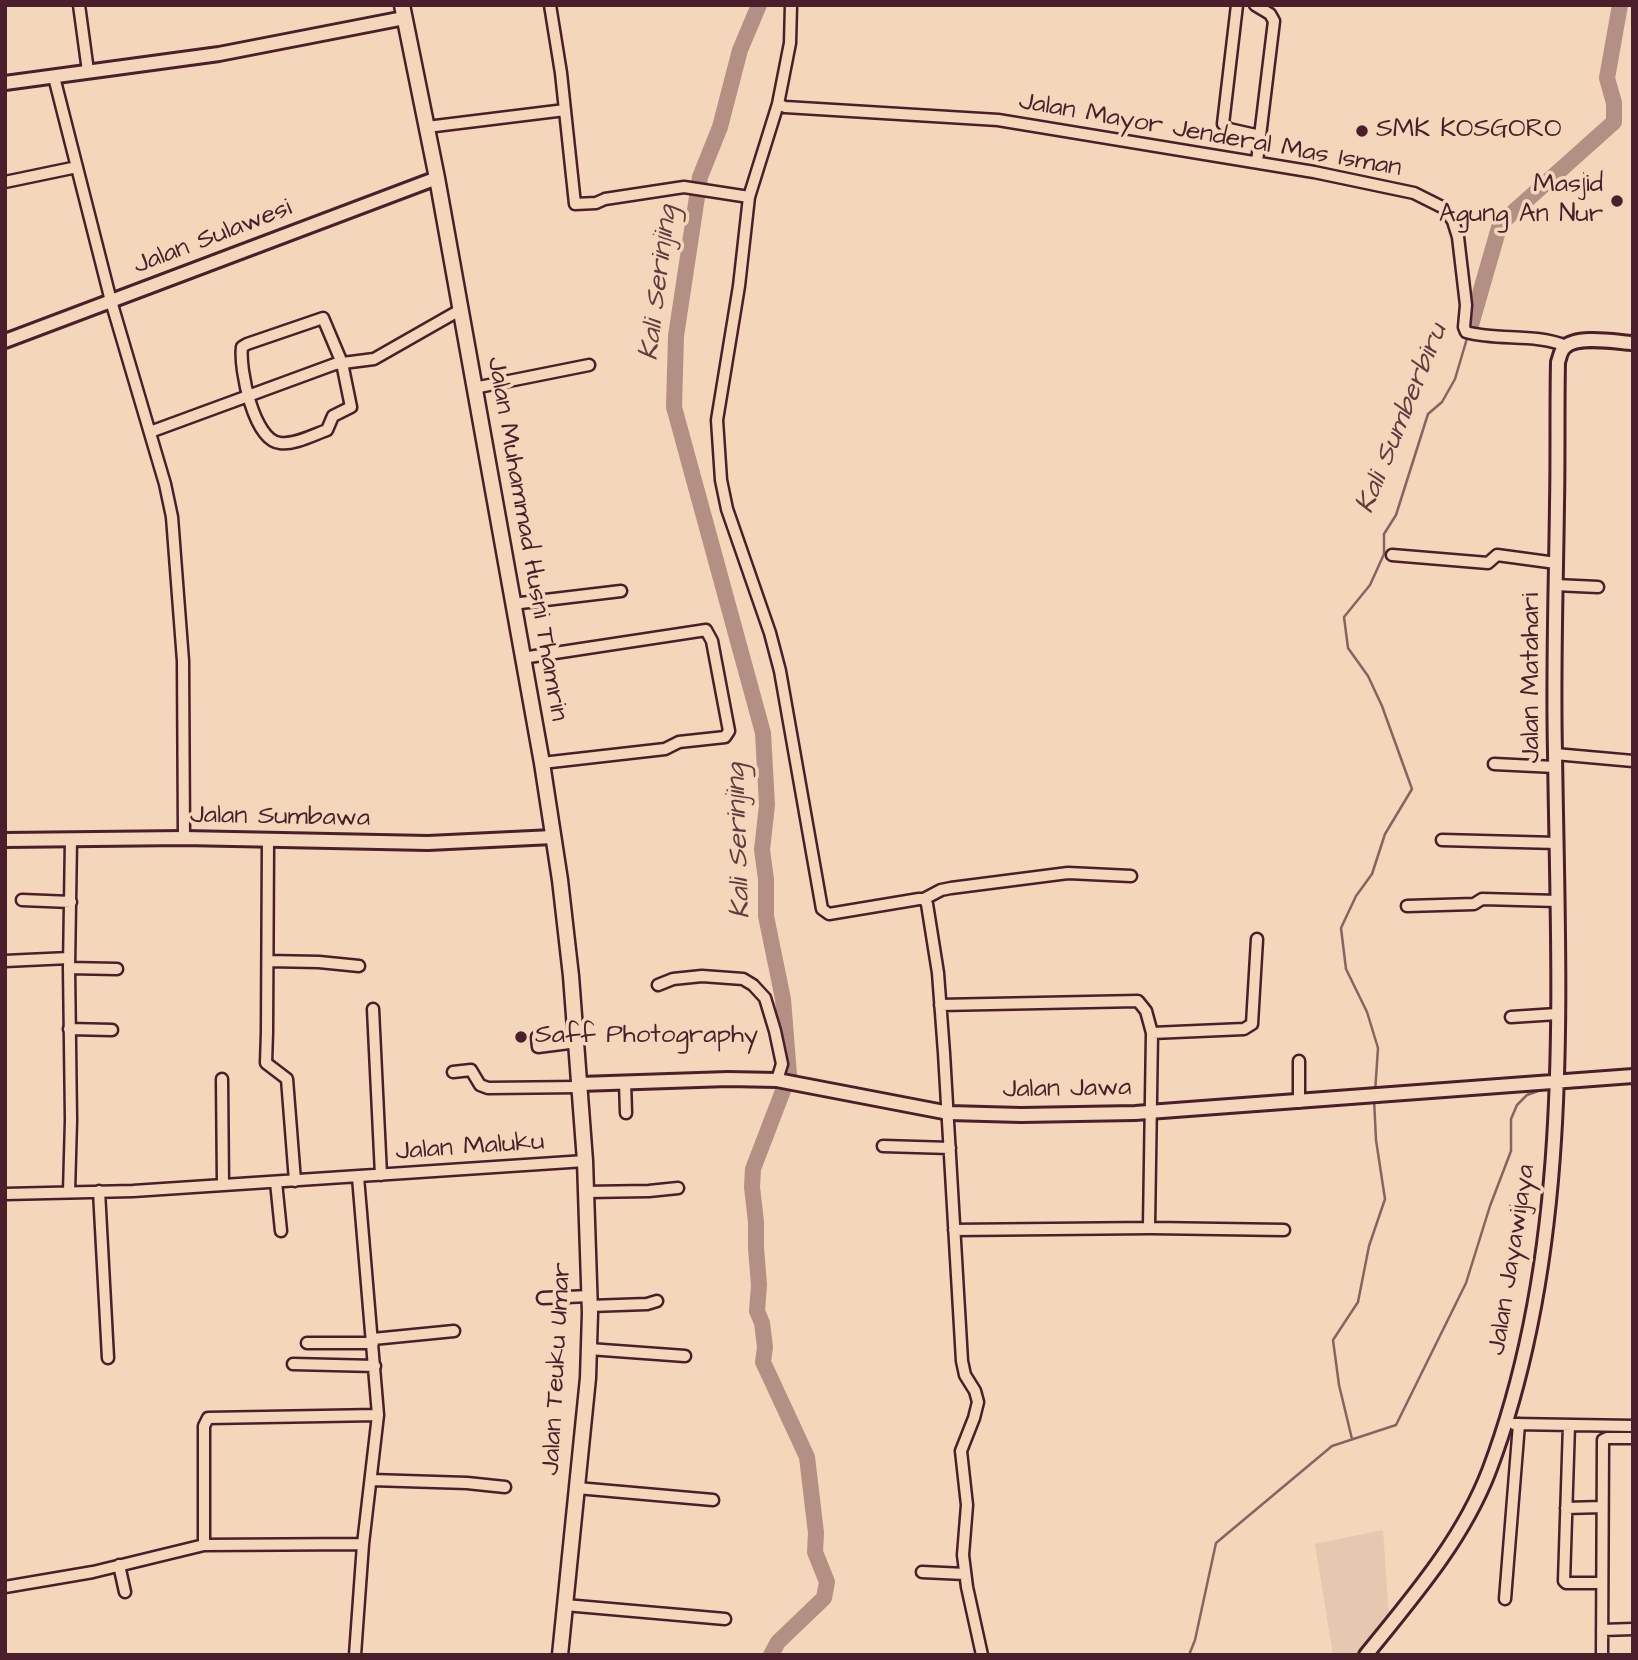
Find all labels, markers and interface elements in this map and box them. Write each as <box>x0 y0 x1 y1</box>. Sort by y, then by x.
street label: Jalan Mayor Jenderal Mas Isman <box>1016 87 1404 185</box>
place label: SMK KOSGORO <box>1376 115 1562 147</box>
marker: SMK KOSGORO <box>1354 123 1370 139</box>
place label: Masjid Agung An Nur <box>1439 170 1603 232</box>
marker: Masjid Agung An Nur <box>1609 193 1625 209</box>
street label: Jalan Sulawesi <box>129 194 297 282</box>
water label: Kali Serinjing <box>634 204 686 362</box>
water label: Kali Sumberbiru <box>1350 320 1456 518</box>
street label: Jalan Muhammad Husni Thamrin <box>479 355 573 723</box>
street label: Jalan Matahari <box>1517 593 1549 763</box>
water label: Kali Serinjing <box>720 763 760 919</box>
street label: Jalan Sumbawa <box>190 801 370 835</box>
place label: Saff Photography <box>535 1021 758 1053</box>
marker: Saff Photography <box>513 1029 529 1045</box>
street label: Jalan Jawa <box>1002 1073 1132 1107</box>
street label: Jalan Maluku <box>395 1127 545 1169</box>
street label: Jalan Jayawijaya <box>1483 1162 1543 1358</box>
street label: Jalan Teuku Umar <box>537 1262 579 1476</box>

